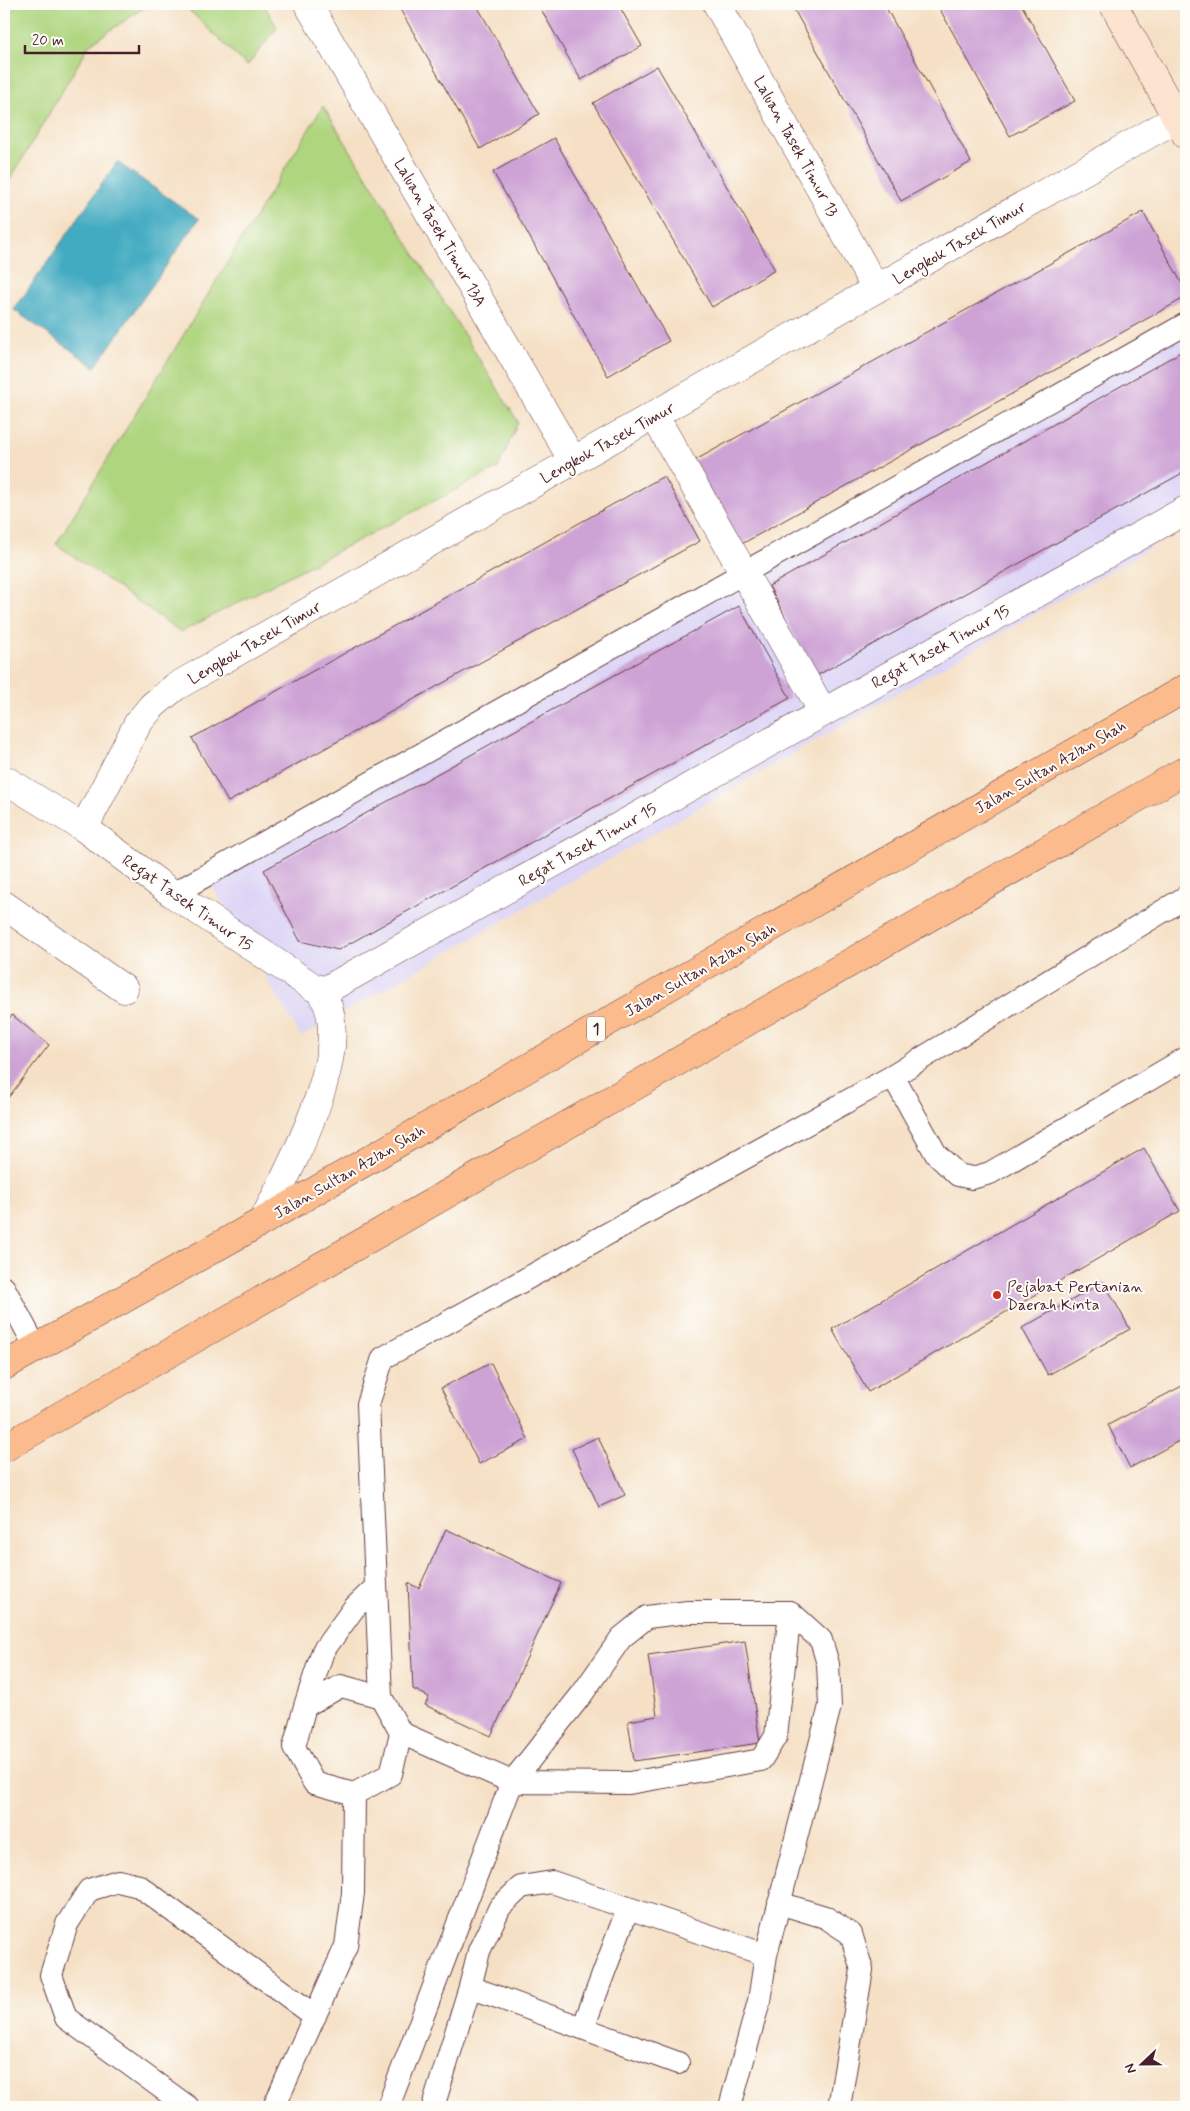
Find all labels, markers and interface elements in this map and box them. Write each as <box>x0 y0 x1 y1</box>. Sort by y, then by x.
scale bar <box>25 22 139 54</box>
text: 20 m <box>32 31 64 51</box>
street label: Laluan Tasek Timur 13 <box>748 73 843 221</box>
street label: Laluan Tasek Timur 13A <box>389 155 491 311</box>
street label: Lengkok Tasek Timur <box>889 196 1031 291</box>
street label: Lengkok Tasek Timur <box>537 398 679 490</box>
street label: Lengkok Tasek Timur <box>184 596 326 691</box>
street label: Regat Tasek Timur 15 <box>868 601 1014 695</box>
street label: Jalan Sultan Azlan Shah <box>971 715 1130 819</box>
street label: Regat Tasek Timur 15 <box>515 799 661 893</box>
street label: Regat Tasek Timur 15 <box>117 850 257 957</box>
street label: Jalan Sultan Azlan Shah <box>621 918 780 1022</box>
road number: 1 <box>587 1016 605 1042</box>
street label: Jalan Sultan Azlan Shah <box>270 1120 429 1224</box>
place label: Pejabat Pertanian Daerah Kinta <box>1007 1277 1144 1316</box>
marker: Pejabat Pertanian Daerah Kinta <box>991 1289 1003 1301</box>
north arrow <box>1118 2038 1168 2088</box>
text: N <box>1121 2061 1141 2076</box>

